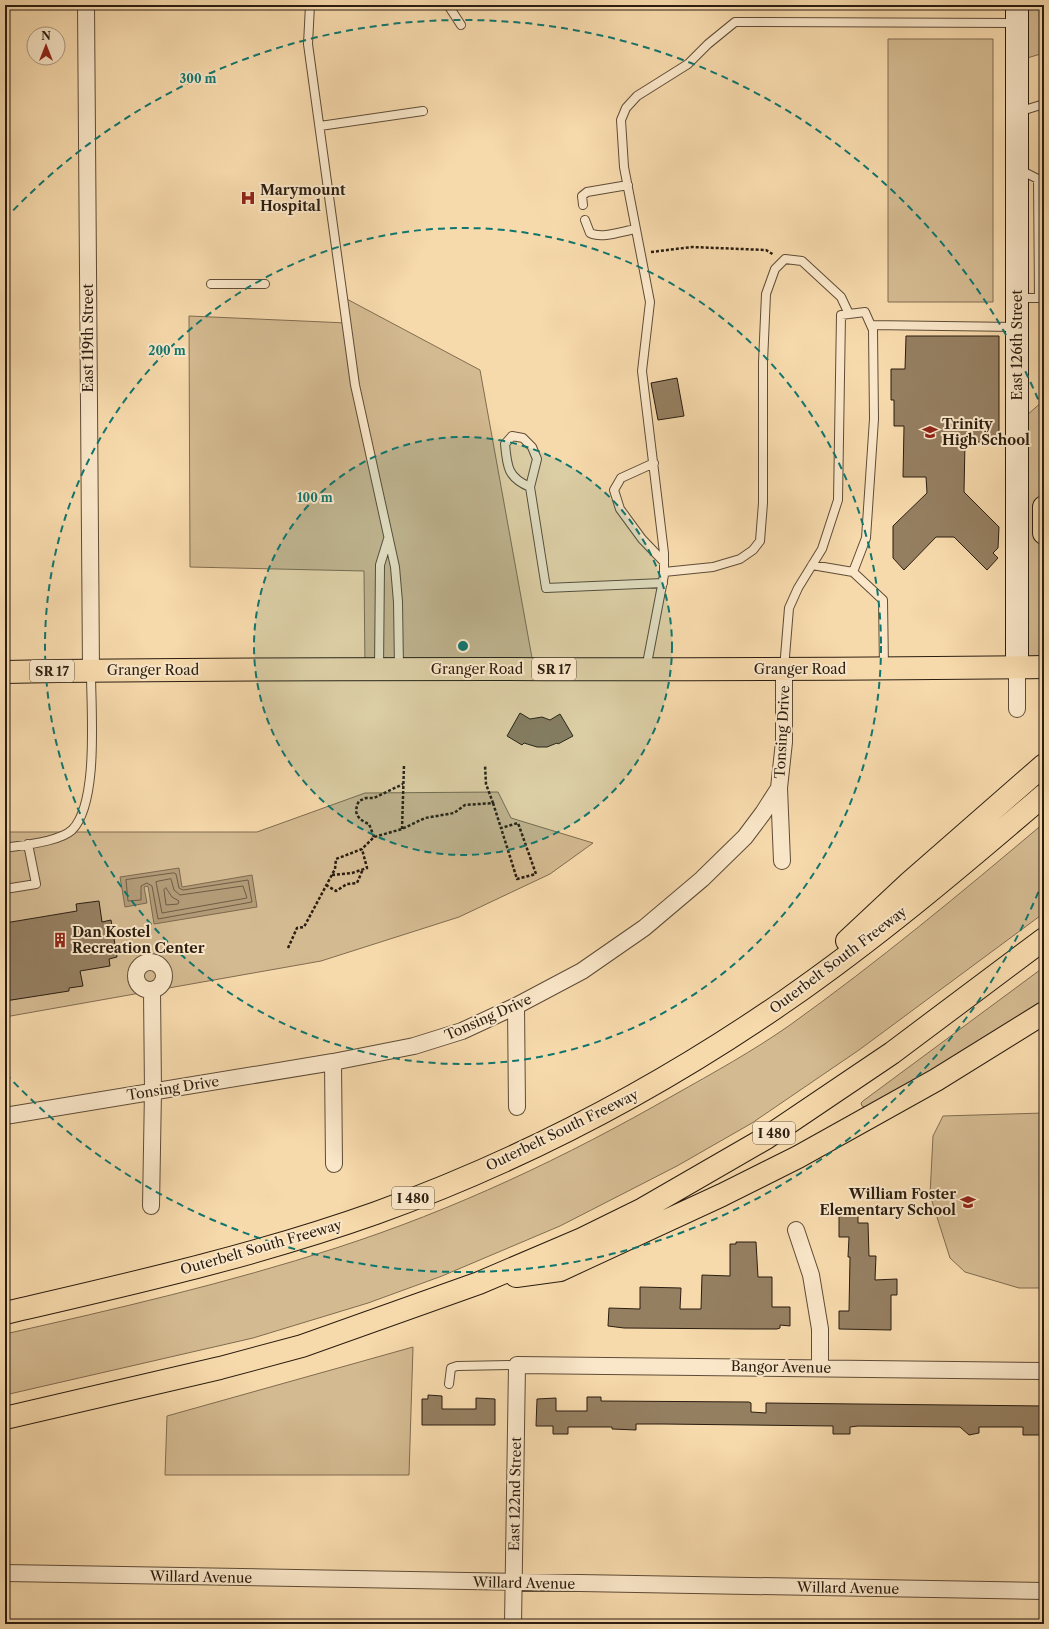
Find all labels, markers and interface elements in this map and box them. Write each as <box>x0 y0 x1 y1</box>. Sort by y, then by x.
north arrow <box>26 26 66 66</box>
text: N <box>41 29 51 43</box>
text: 300 m <box>179 71 217 86</box>
place label: Marymount Hospital <box>260 181 346 215</box>
hospital icon: Marymount Hospital <box>239 189 257 207</box>
street label: East 119th Street <box>79 284 97 392</box>
street label: East 126th Street <box>1008 289 1026 401</box>
text: 200 m <box>148 343 186 358</box>
place label: Trinity High School <box>942 415 1030 449</box>
school or university icon: Trinity High School <box>921 423 939 441</box>
text: 100 m <box>297 490 333 505</box>
centre of rings <box>456 639 470 653</box>
road number: SR 17 <box>532 658 576 680</box>
road number: SR 17 <box>30 660 74 682</box>
street label: Granger Road <box>431 660 524 678</box>
street label: Granger Road <box>754 660 847 678</box>
street label: Granger Road <box>107 661 200 679</box>
street label: Tonsing Drive <box>771 685 793 779</box>
street label: Outerbelt South Freeway <box>766 902 910 1018</box>
place label: Dan Kostel Recreation Center <box>72 923 205 957</box>
building icon: Dan Kostel Recreation Center <box>51 931 69 949</box>
street label: Tonsing Drive <box>442 990 534 1044</box>
street label: Tonsing Drive <box>126 1072 221 1104</box>
street label: Outerbelt South Freeway <box>483 1085 641 1175</box>
road number: I 480 <box>753 1122 795 1144</box>
place label: William Foster Elementary School <box>819 1185 956 1219</box>
road number: I 480 <box>392 1187 434 1209</box>
school or university icon: William Foster Elementary School <box>959 1193 977 1211</box>
street label: Outerbelt South Freeway <box>178 1215 344 1279</box>
street label: Bangor Avenue <box>731 1357 831 1377</box>
street label: East 122nd Street <box>505 1437 525 1551</box>
street label: Willard Avenue <box>149 1567 253 1587</box>
street label: Willard Avenue <box>472 1573 576 1593</box>
street label: Willard Avenue <box>796 1578 900 1598</box>

